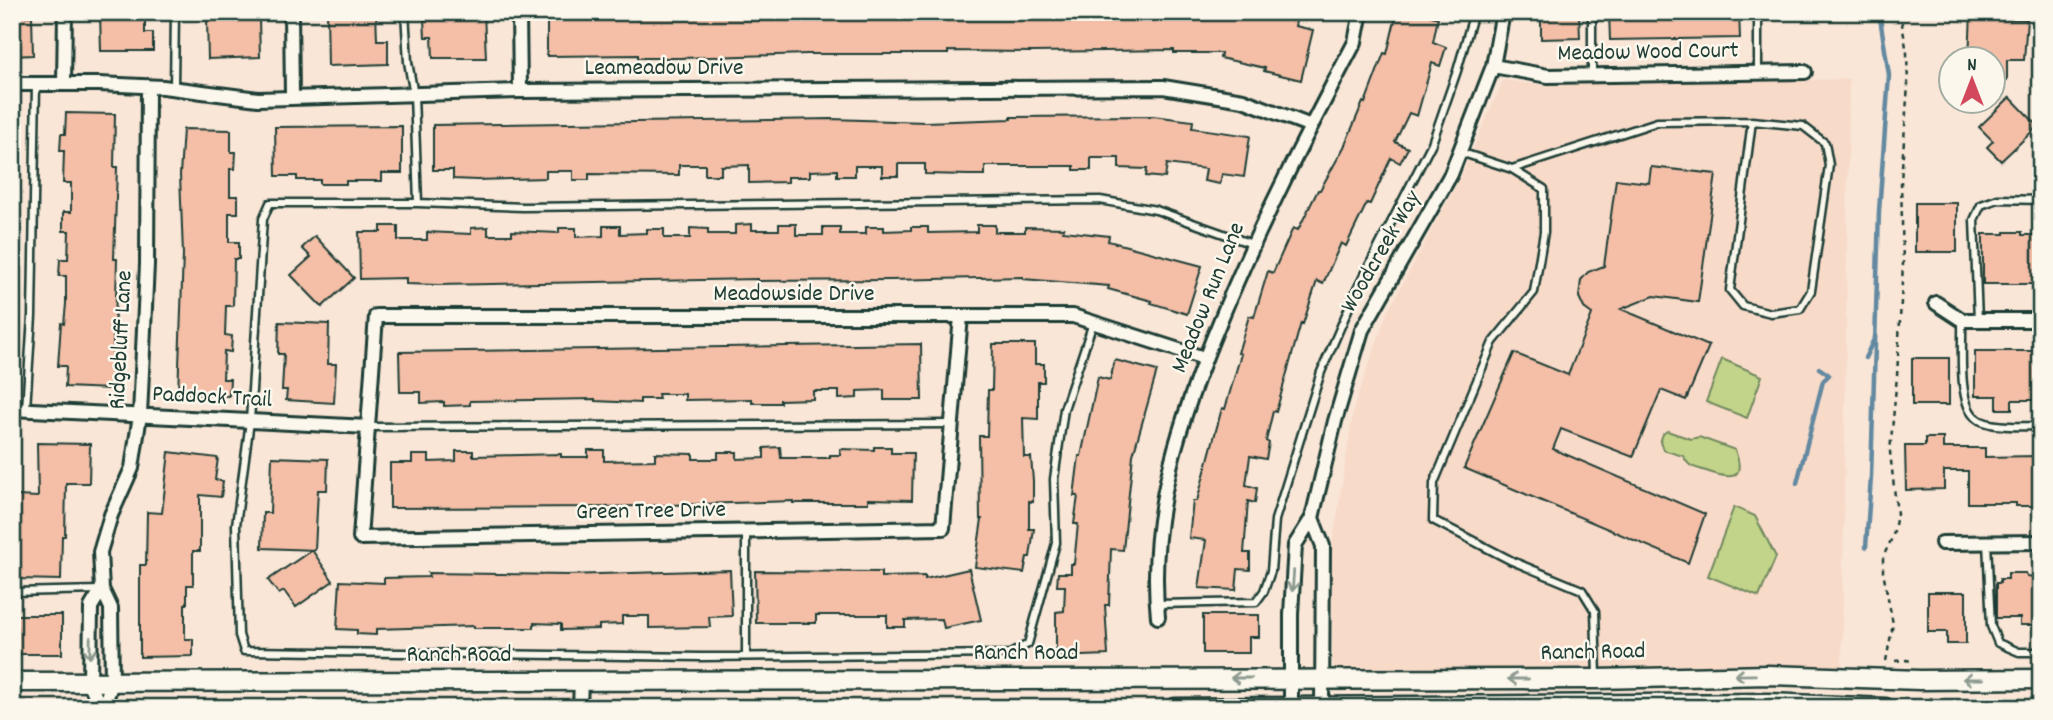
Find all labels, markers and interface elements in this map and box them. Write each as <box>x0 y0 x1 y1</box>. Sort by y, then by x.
street label: Meadow Wood Court <box>1557 34 1739 72</box>
north arrow <box>1938 46 2008 116</box>
street label: Leameadow Drive <box>584 52 744 86</box>
text: N <box>1967 53 1977 80</box>
street label: Woodcreek Way <box>1333 183 1431 319</box>
street label: Meadow Run Lane <box>1163 217 1255 379</box>
street label: Ridgebluff Lane <box>101 270 143 410</box>
street label: Meadowside Drive <box>713 278 875 312</box>
street label: Paddock Trail <box>151 378 273 418</box>
street label: Green Tree Drive <box>576 494 726 530</box>
one-way arrow <box>1286 569 1299 592</box>
street label: Ranch Road <box>1540 635 1646 671</box>
one-way arrow <box>84 636 97 659</box>
street label: Ranch Road <box>973 637 1079 671</box>
street label: Ranch Road <box>406 639 512 673</box>
one-way arrow <box>1734 668 1757 682</box>
one-way arrow <box>1230 671 1253 685</box>
one-way arrow <box>1506 672 1529 686</box>
one-way arrow <box>1961 672 1984 686</box>

